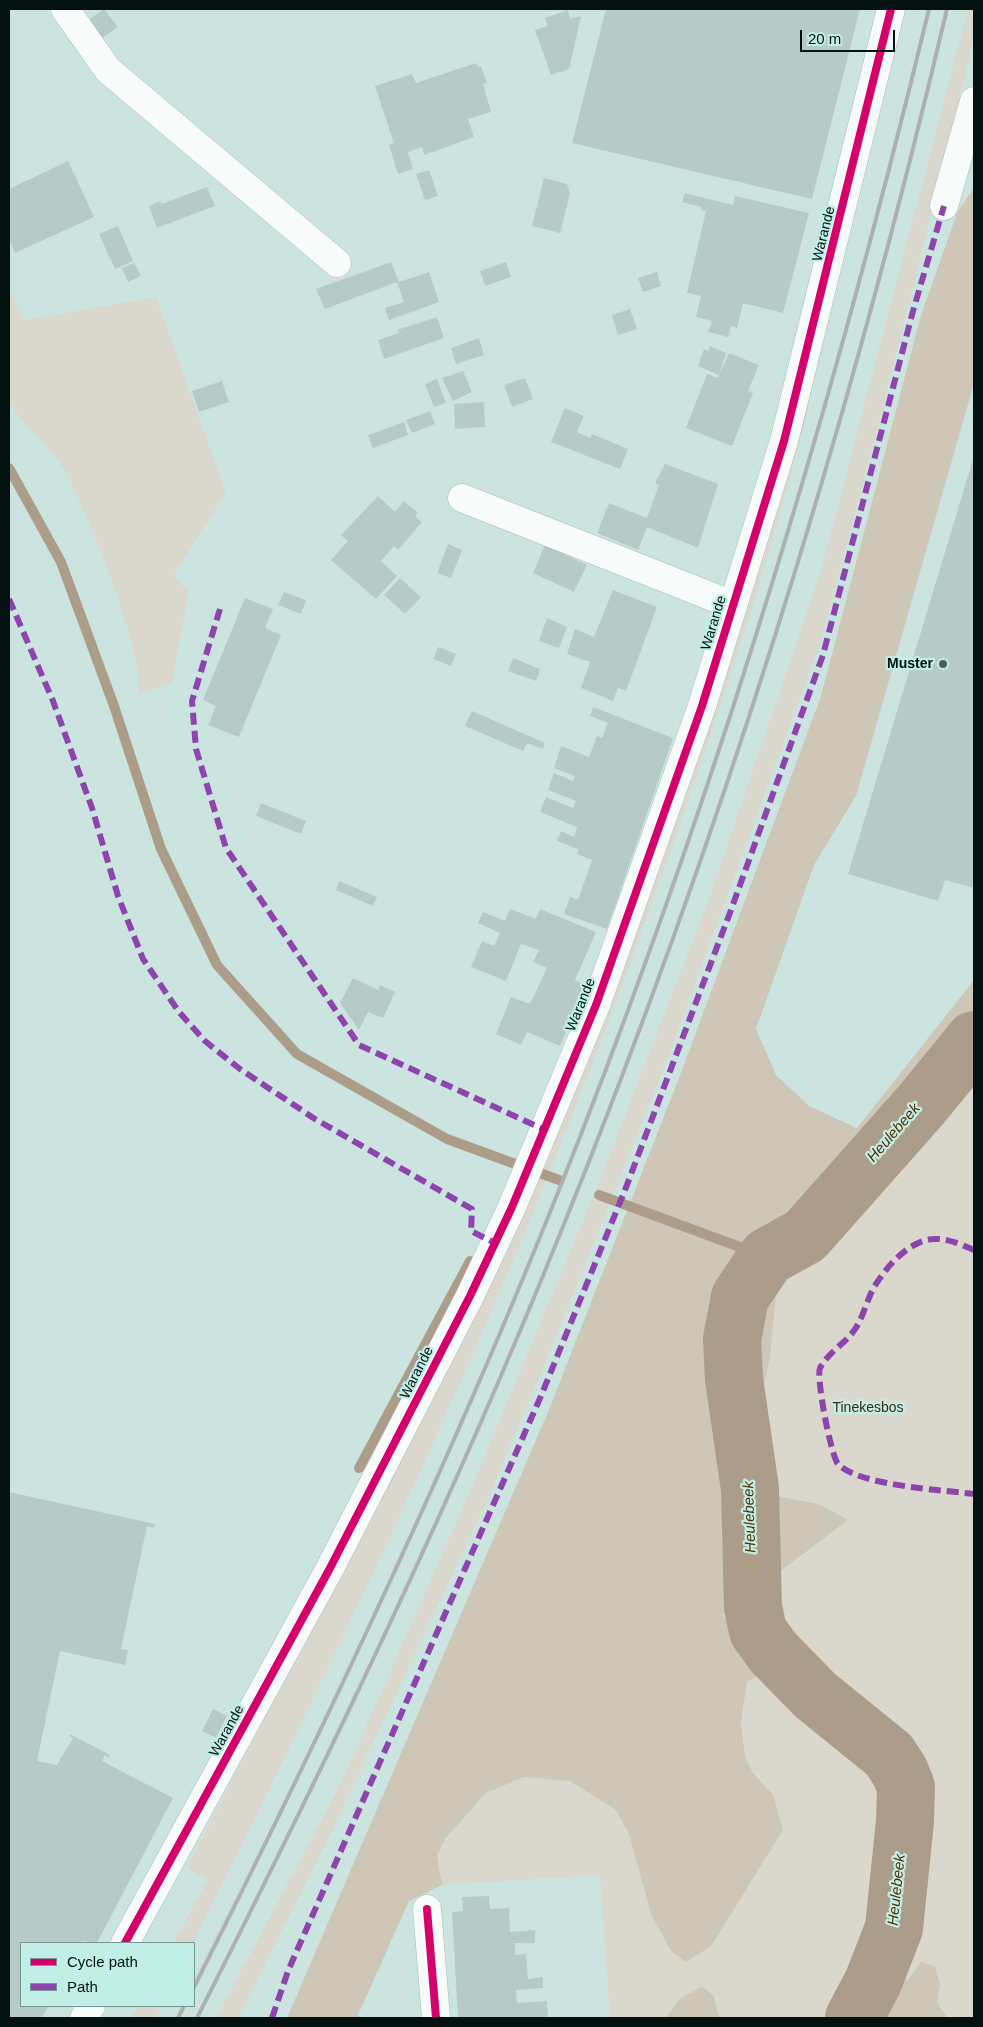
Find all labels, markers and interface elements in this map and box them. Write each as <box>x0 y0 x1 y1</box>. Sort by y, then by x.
scale bar <box>803 20 898 52</box>
text: 20 m <box>808 30 841 47</box>
street label: Warande <box>809 205 839 263</box>
street label: Warande <box>698 594 730 652</box>
place label: Muster <box>887 656 933 672</box>
marker: Muster <box>937 658 949 670</box>
street label: Warande <box>563 976 599 1034</box>
water label: Heulebeek <box>864 1100 924 1166</box>
street label: Warande <box>397 1344 437 1402</box>
park label: Tinekesbos <box>832 1400 904 1416</box>
water label: Heulebeek <box>740 1481 760 1553</box>
street label: Warande <box>206 1702 248 1760</box>
water label: Heulebeek <box>884 1853 910 1927</box>
legend <box>20 1942 195 2007</box>
text: Cycle path <box>67 1953 138 1970</box>
text: Path <box>67 1978 98 1995</box>

